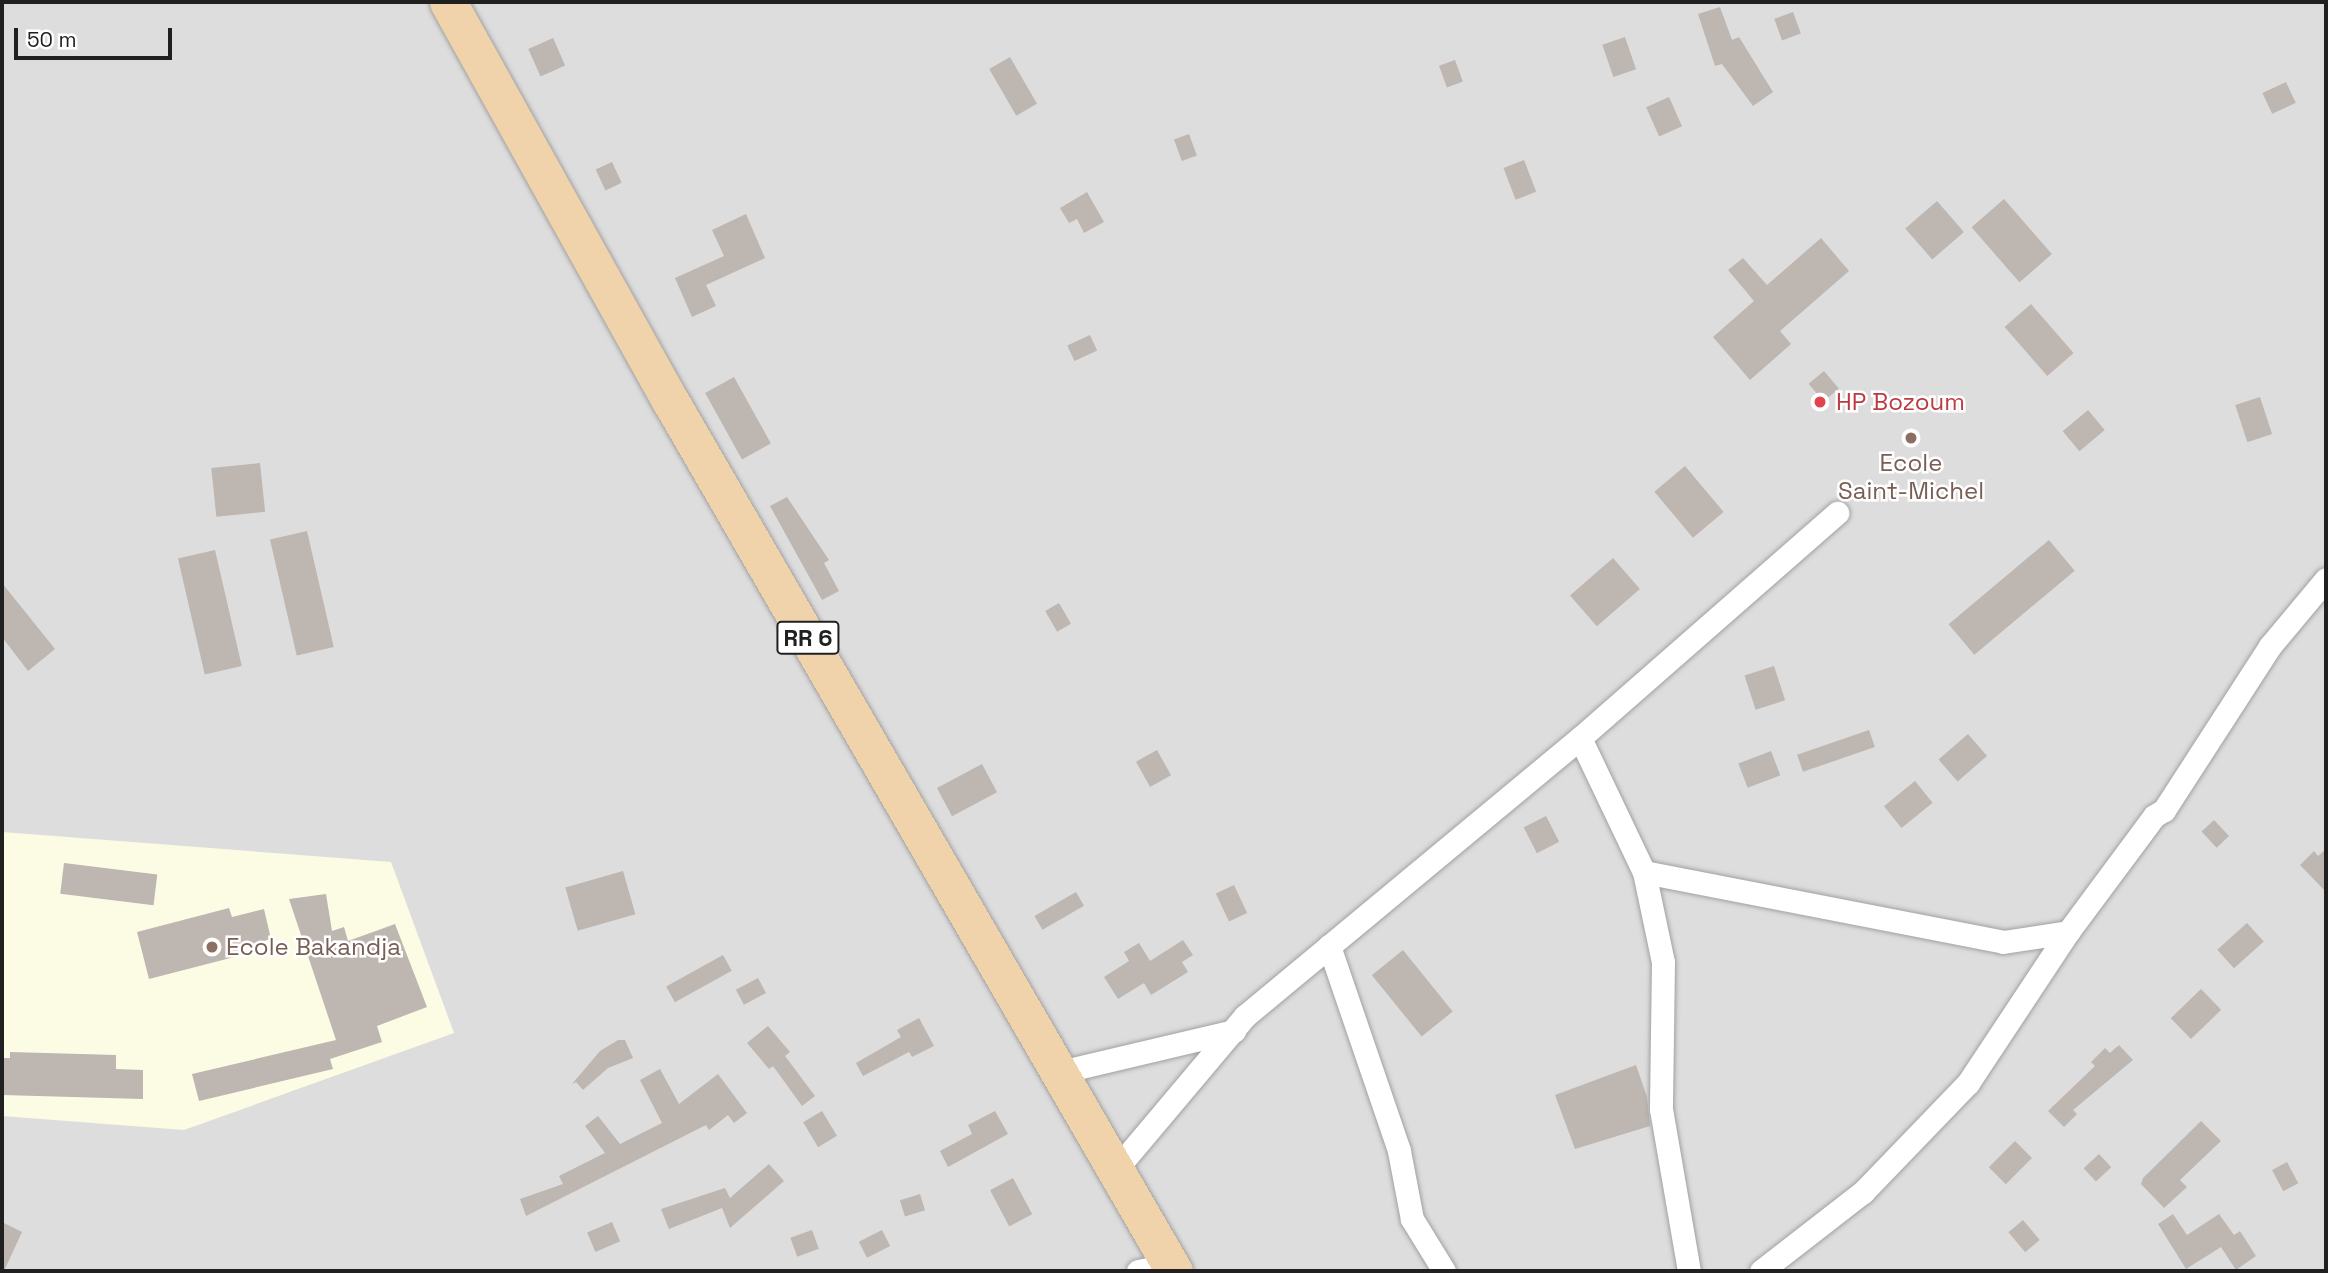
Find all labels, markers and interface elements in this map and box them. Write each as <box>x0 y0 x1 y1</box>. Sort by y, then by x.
scale bar <box>18 14 175 58</box>
text: 50 m <box>27 26 77 53</box>
place label: HP Bozoum <box>1836 388 1965 416</box>
marker: HP Bozoum <box>1810 392 1830 412</box>
marker: Ecole Saint-Michel <box>1903 430 1919 446</box>
place label: Ecole Saint-Michel <box>1838 449 1984 505</box>
road number: RR 6 <box>775 618 841 658</box>
place label: Ecole Bakandja <box>226 933 401 961</box>
marker: Ecole Bakandja <box>204 939 220 955</box>

